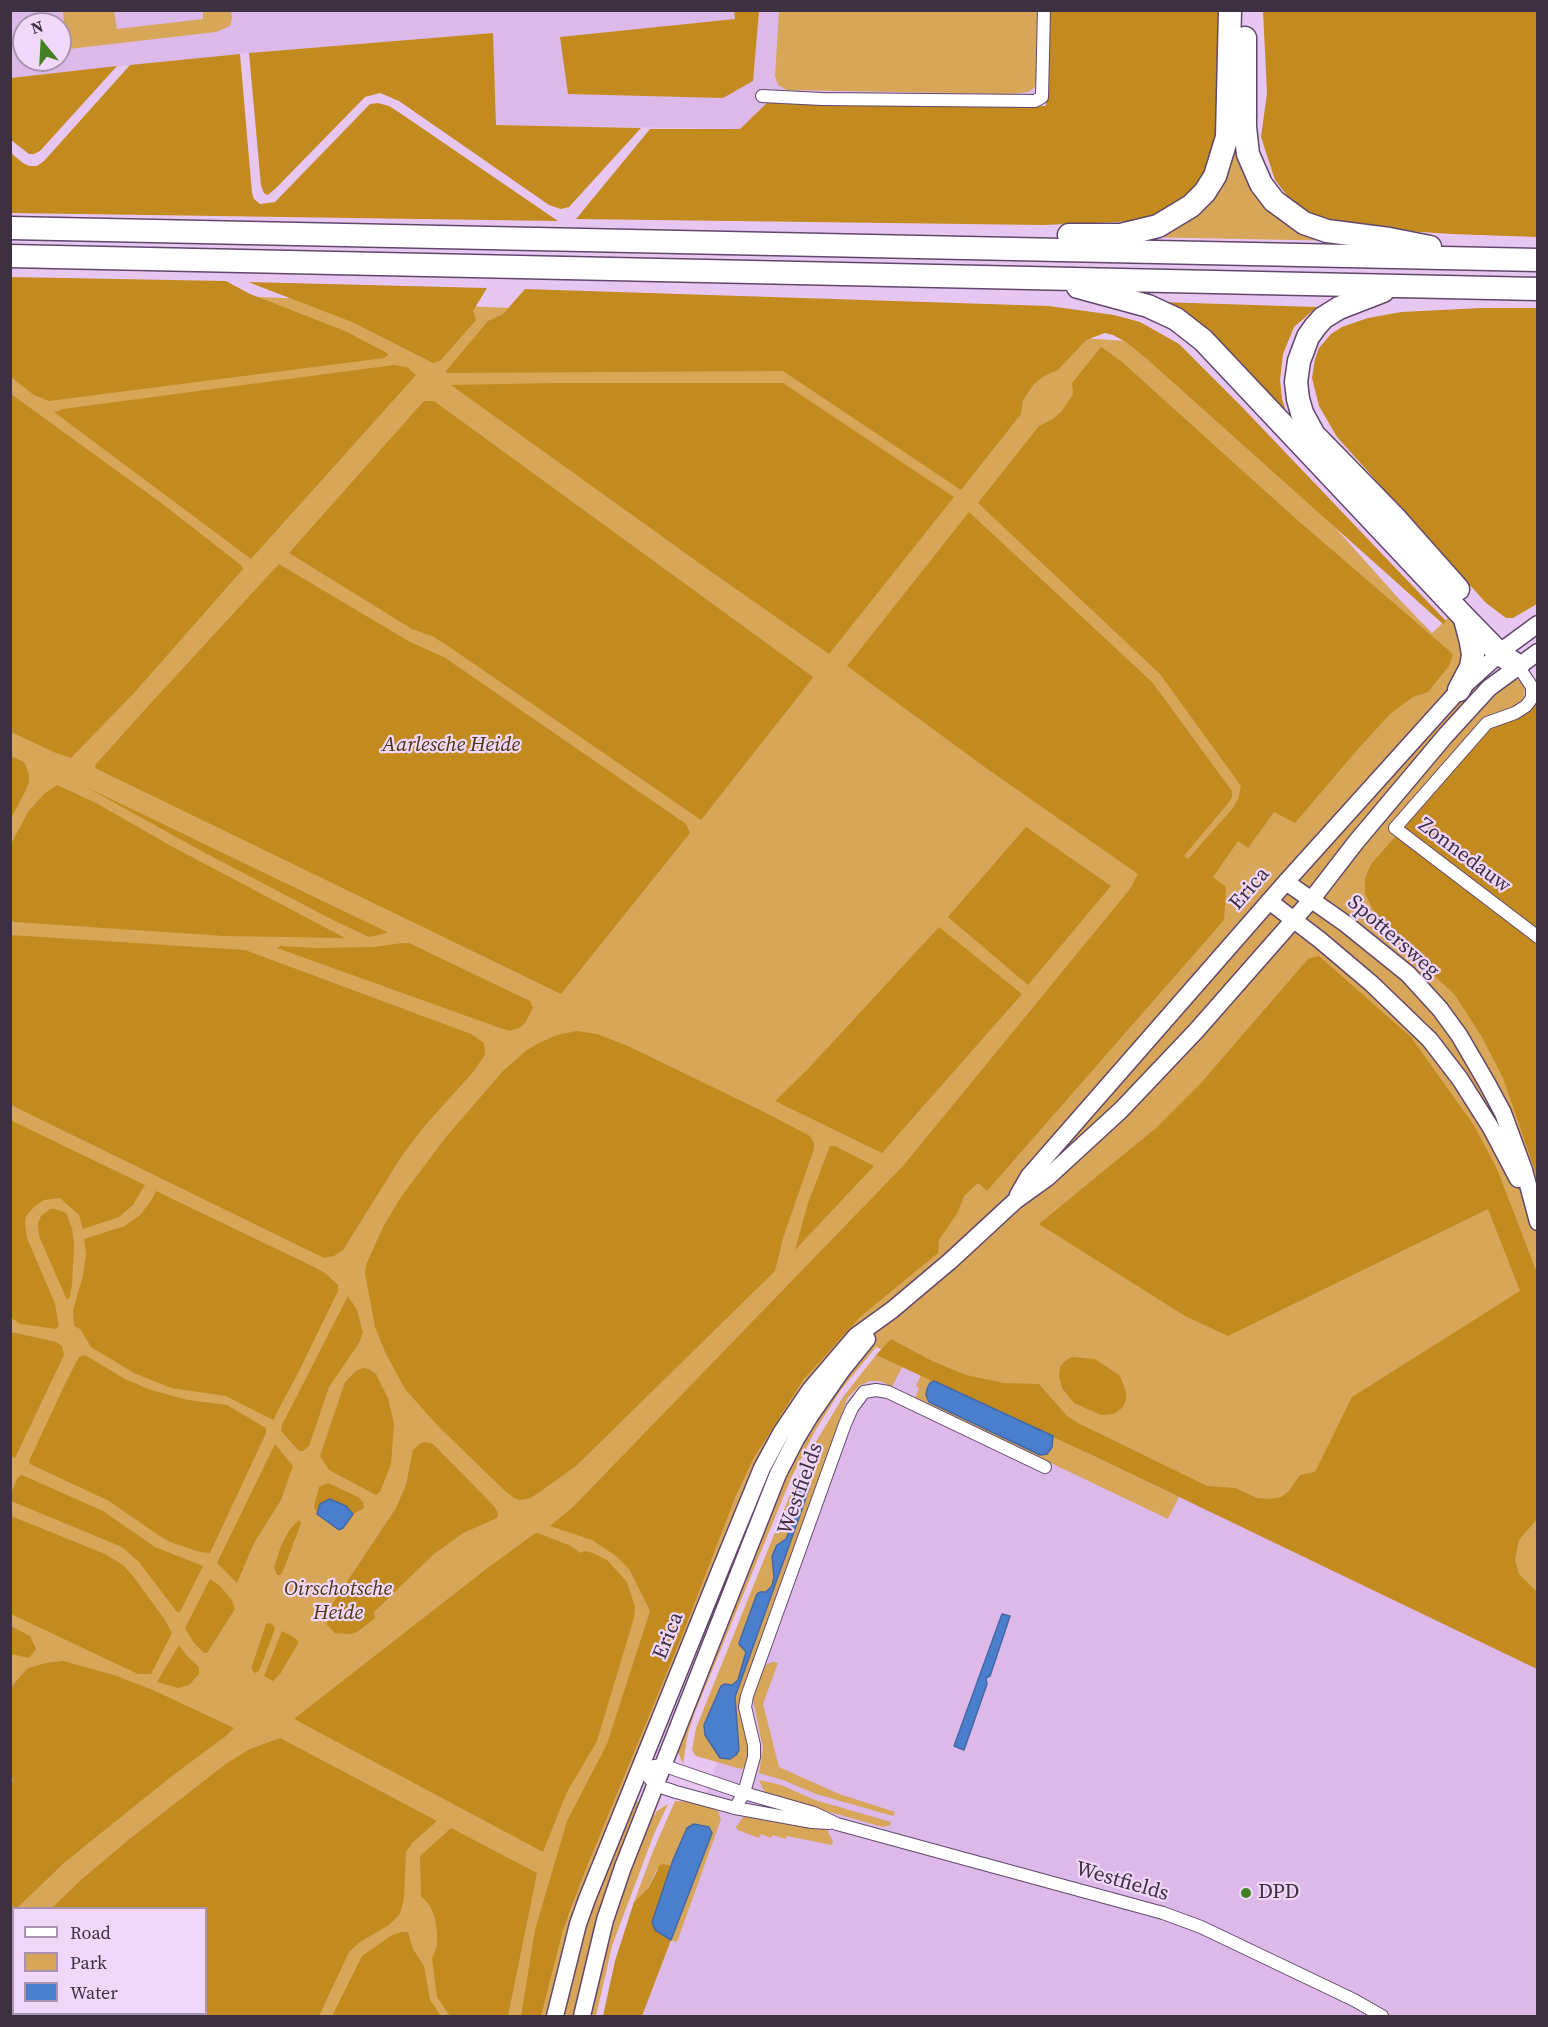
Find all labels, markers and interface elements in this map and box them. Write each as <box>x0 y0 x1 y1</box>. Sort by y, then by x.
north arrow <box>12 12 72 72</box>
text: N <box>28 15 46 39</box>
park label: Aarlesche Heide <box>382 733 520 759</box>
street label: Zonnedauw <box>1413 813 1515 899</box>
street label: Erica <box>1225 862 1275 916</box>
street label: Spottersweg <box>1342 890 1444 984</box>
street label: Westfields <box>773 1440 829 1538</box>
park label: Oirschotsche Heide <box>284 1577 392 1627</box>
street label: Erica <box>648 1609 690 1663</box>
street label: Westfields <box>1072 1857 1172 1907</box>
place label: DPD <box>1258 1880 1299 1906</box>
marker: DPD <box>1239 1886 1253 1900</box>
legend <box>12 1907 207 2015</box>
text: Road <box>70 1920 111 1945</box>
text: Park <box>70 1950 107 1975</box>
text: Water <box>70 1980 118 2005</box>

